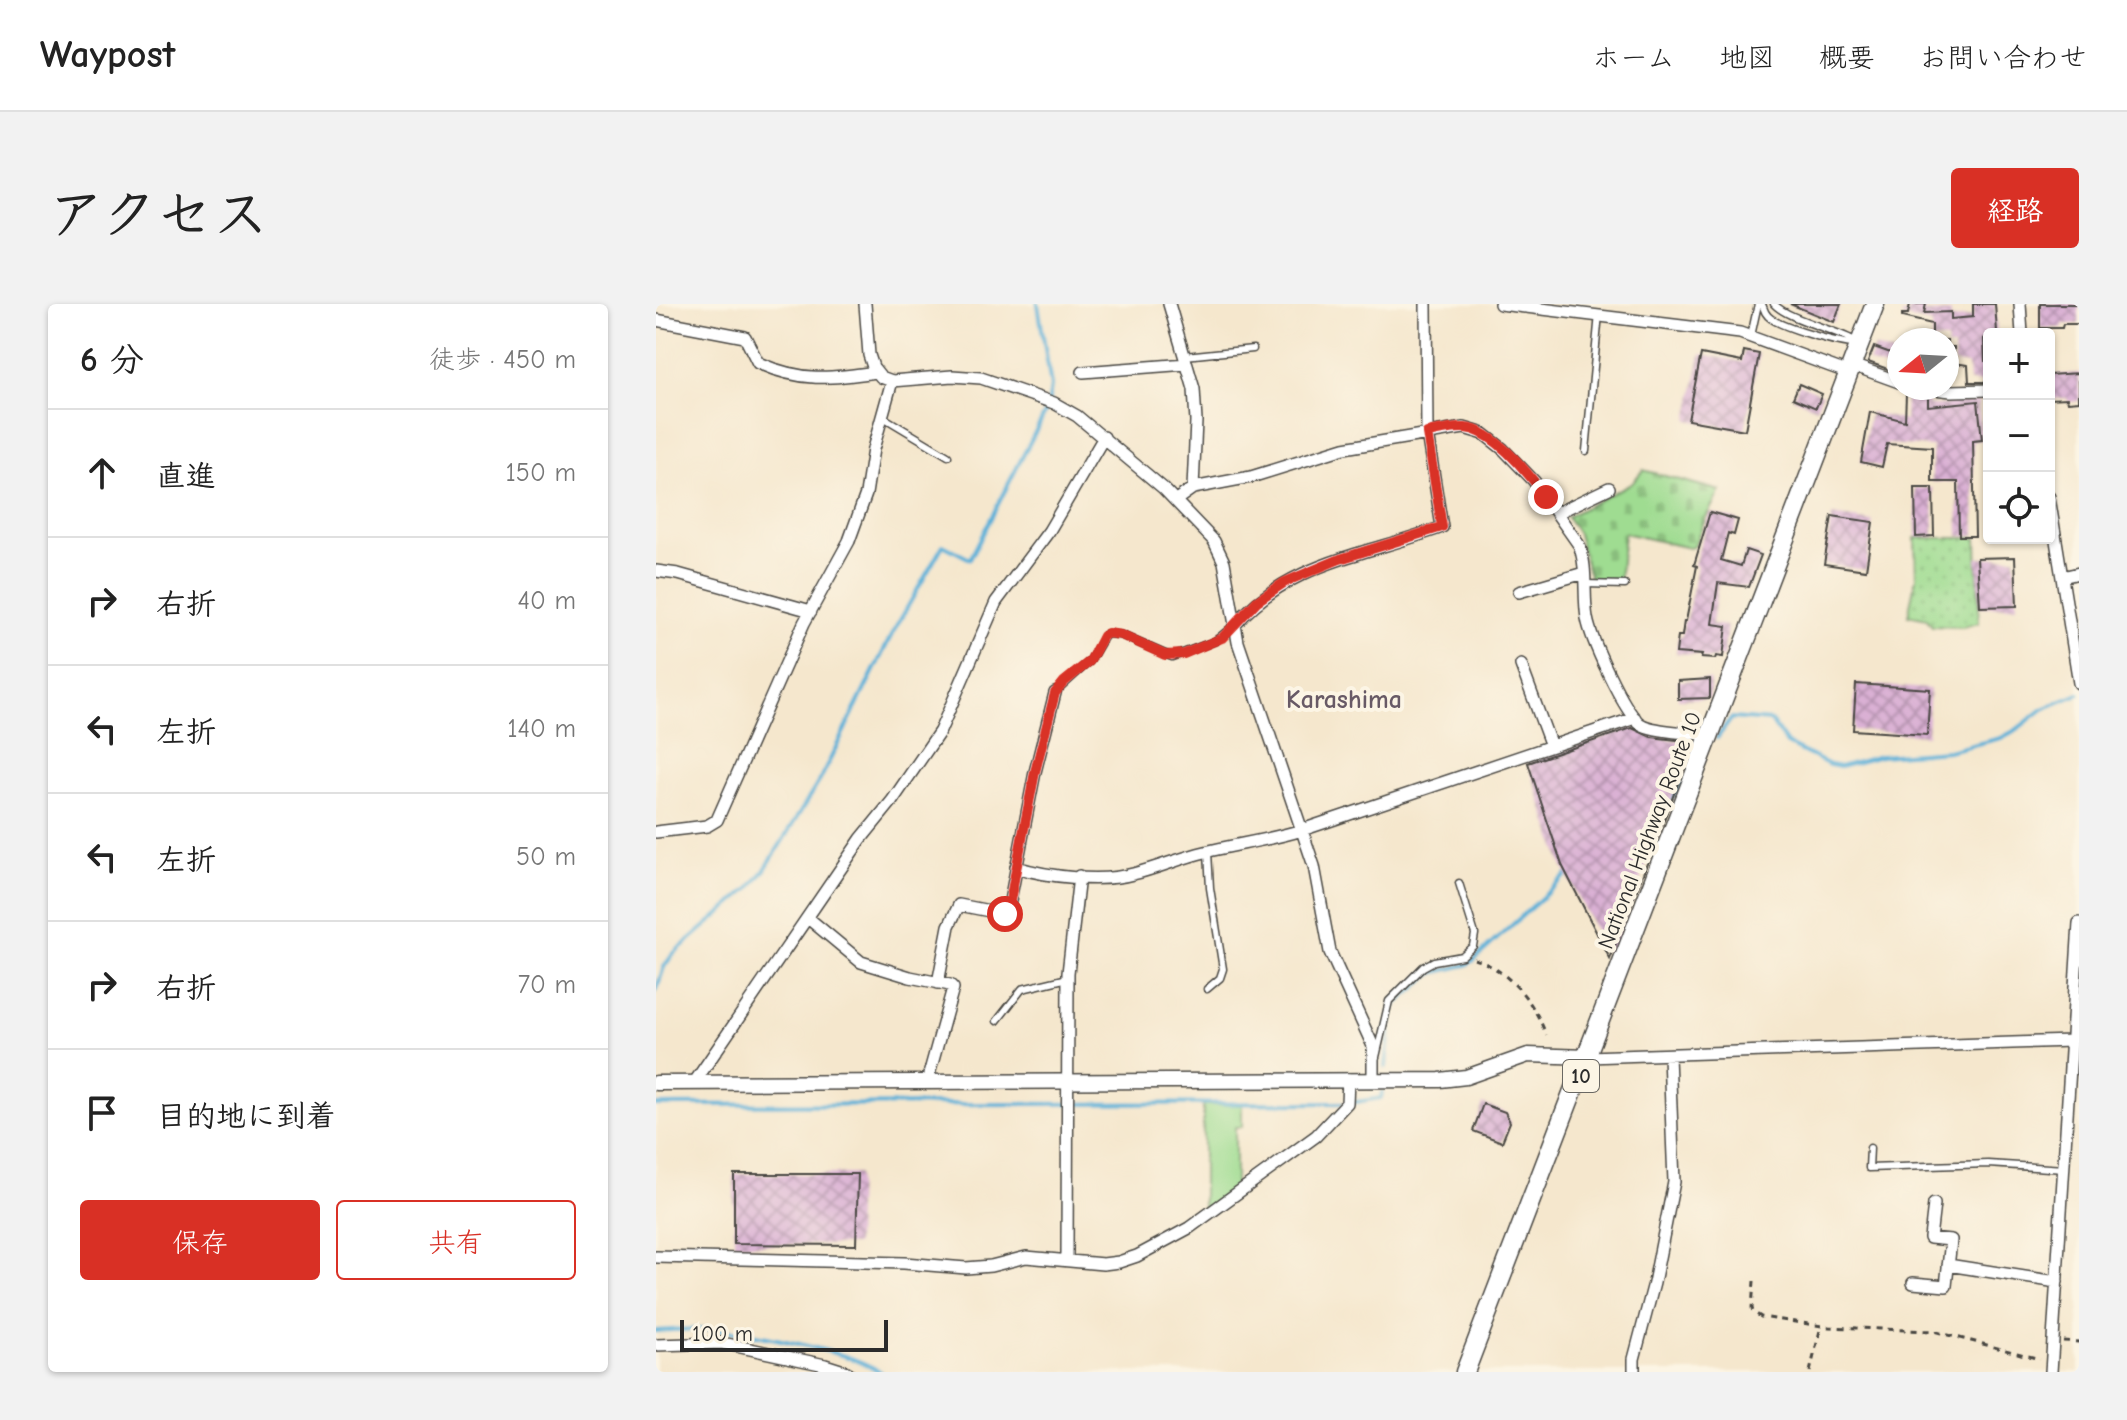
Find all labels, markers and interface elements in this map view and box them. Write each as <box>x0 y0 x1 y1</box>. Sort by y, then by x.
text: Waypost <box>40 33 175 77</box>
text: ホーム <box>1592 42 1675 74</box>
text: 地図 <box>1719 42 1775 74</box>
text: 概要 <box>1819 42 1875 74</box>
text: お問い合わせ <box>1919 42 2087 74</box>
button: 経路 <box>1951 168 2079 248</box>
text: アクセス <box>48 183 269 247</box>
north arrow <box>1887 328 1959 400</box>
map controls <box>1983 328 2055 544</box>
button: + <box>1983 328 2055 400</box>
text: 6 分 <box>80 340 144 380</box>
text: 徒歩 · 450 m <box>429 345 576 375</box>
button: − <box>1983 400 2055 472</box>
icon: ahead <box>80 451 124 495</box>
text: 150 m <box>506 458 576 488</box>
text: 直進 <box>156 459 216 494</box>
button: locate <box>1983 472 2055 544</box>
route end <box>1528 479 1564 515</box>
icon: right <box>80 579 124 623</box>
text: 40 m <box>517 586 576 616</box>
text: 右折 <box>156 587 216 622</box>
district label: Karashima <box>1286 685 1402 715</box>
icon: left <box>80 707 124 751</box>
street label: National Highway Route 10 <box>1593 708 1707 953</box>
text: 140 m <box>507 714 576 744</box>
text: 左折 <box>156 715 216 750</box>
icon: left <box>80 835 124 879</box>
text: 50 m <box>516 842 576 872</box>
text: 左折 <box>156 843 216 878</box>
route start <box>987 896 1023 932</box>
icon: right <box>80 963 124 1007</box>
text: 70 m <box>518 970 576 1000</box>
text: 右折 <box>156 971 216 1006</box>
road number: 10 <box>1563 1060 1599 1092</box>
icon: arrive <box>80 1091 124 1135</box>
text: 目的地に到着 <box>156 1099 336 1134</box>
button: 保存 <box>80 1200 320 1280</box>
button: 共有 <box>336 1200 576 1280</box>
scale bar <box>680 1316 888 1352</box>
text: 100 m <box>692 1321 753 1347</box>

